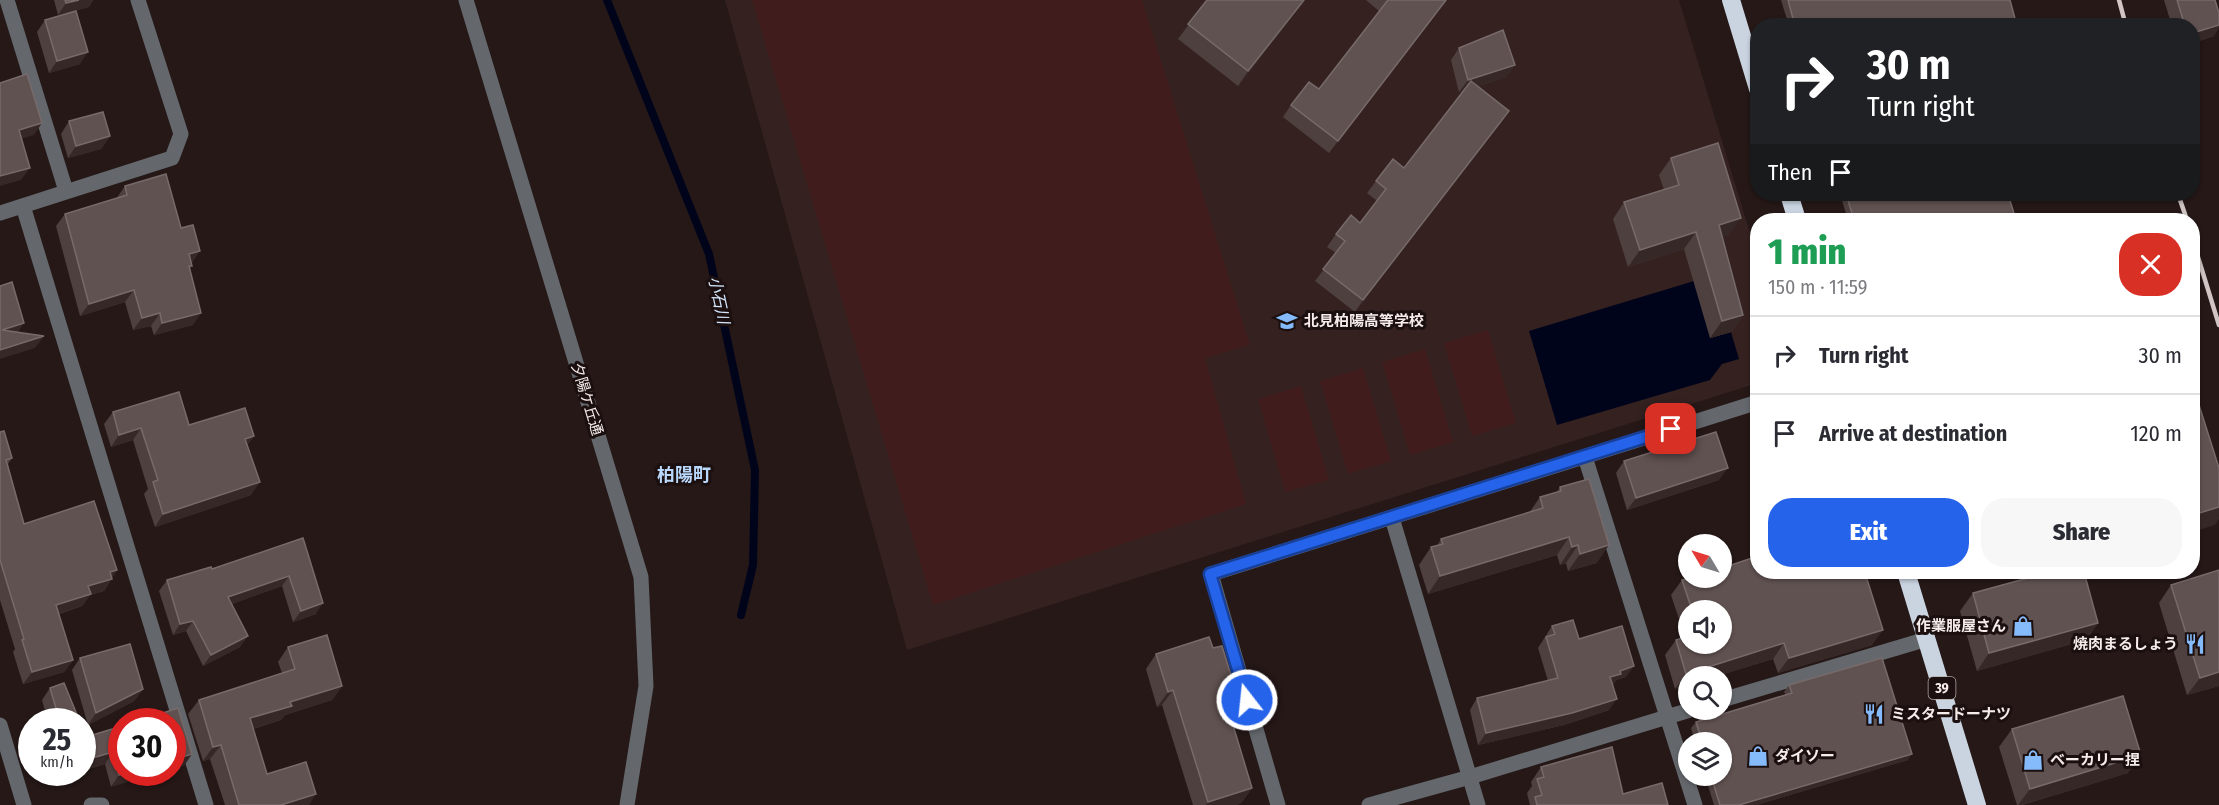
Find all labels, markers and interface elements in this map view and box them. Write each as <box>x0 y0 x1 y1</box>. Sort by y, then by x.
text: 30 m <box>1867 40 1951 90</box>
icon: right <box>1768 42 1846 120</box>
text: Turn right <box>1867 91 1975 123</box>
icon: arrive <box>1824 156 1857 189</box>
text: Then <box>1768 159 1812 186</box>
text: 1 min <box>1768 230 1846 274</box>
button: close <box>2119 233 2182 296</box>
water label: 小石川 <box>705 275 734 327</box>
text: 150 m · 11:59 <box>1768 275 1867 299</box>
school or university icon: 北見柏陽高等学校 <box>1275 309 1299 333</box>
place label: 北見柏陽高等学校 <box>1304 312 1424 330</box>
icon: right <box>1768 339 1801 372</box>
text: Turn right <box>1819 342 1908 369</box>
text: 30 m <box>2139 342 2182 369</box>
street label: 夕陽ケ丘通 <box>567 360 607 438</box>
pin <box>1645 403 1696 454</box>
icon: arrive <box>1654 412 1687 445</box>
icon: arrive <box>1768 417 1801 450</box>
text: Arrive at destination <box>1819 420 2007 447</box>
text: 120 m <box>2130 420 2182 447</box>
district label: 柏陽町 <box>657 464 711 486</box>
button: Exit <box>1768 498 1969 567</box>
button: Share <box>1981 498 2182 567</box>
north arrow <box>1678 534 1732 588</box>
map controls <box>1678 534 1732 786</box>
button: sound <box>1678 600 1732 654</box>
shop icon: 作業服屋さん <box>2011 614 2035 638</box>
place label: 作業服屋さん <box>1916 617 2006 635</box>
restaurant icon: 焼肉まるしょう <box>2183 632 2207 656</box>
place label: 焼肉まるしょう <box>2073 635 2178 653</box>
button: search <box>1678 666 1732 720</box>
position arrow <box>1215 668 1279 732</box>
road number: 39 <box>1928 677 1956 699</box>
restaurant icon: ミスタードーナツ <box>1862 702 1886 726</box>
place label: ミスタードーナツ <box>1891 705 2011 723</box>
speed limit sign: 30 <box>108 708 186 786</box>
text: 25 <box>43 722 71 758</box>
button: layers <box>1678 732 1732 786</box>
shop icon: ダイソー <box>1746 744 1770 768</box>
place label: ダイソー <box>1775 747 1835 765</box>
shop icon: ベーカリー捏 <box>2021 748 2045 772</box>
place label: ベーカリー捏 <box>2050 751 2140 769</box>
text: km/h <box>40 753 74 771</box>

